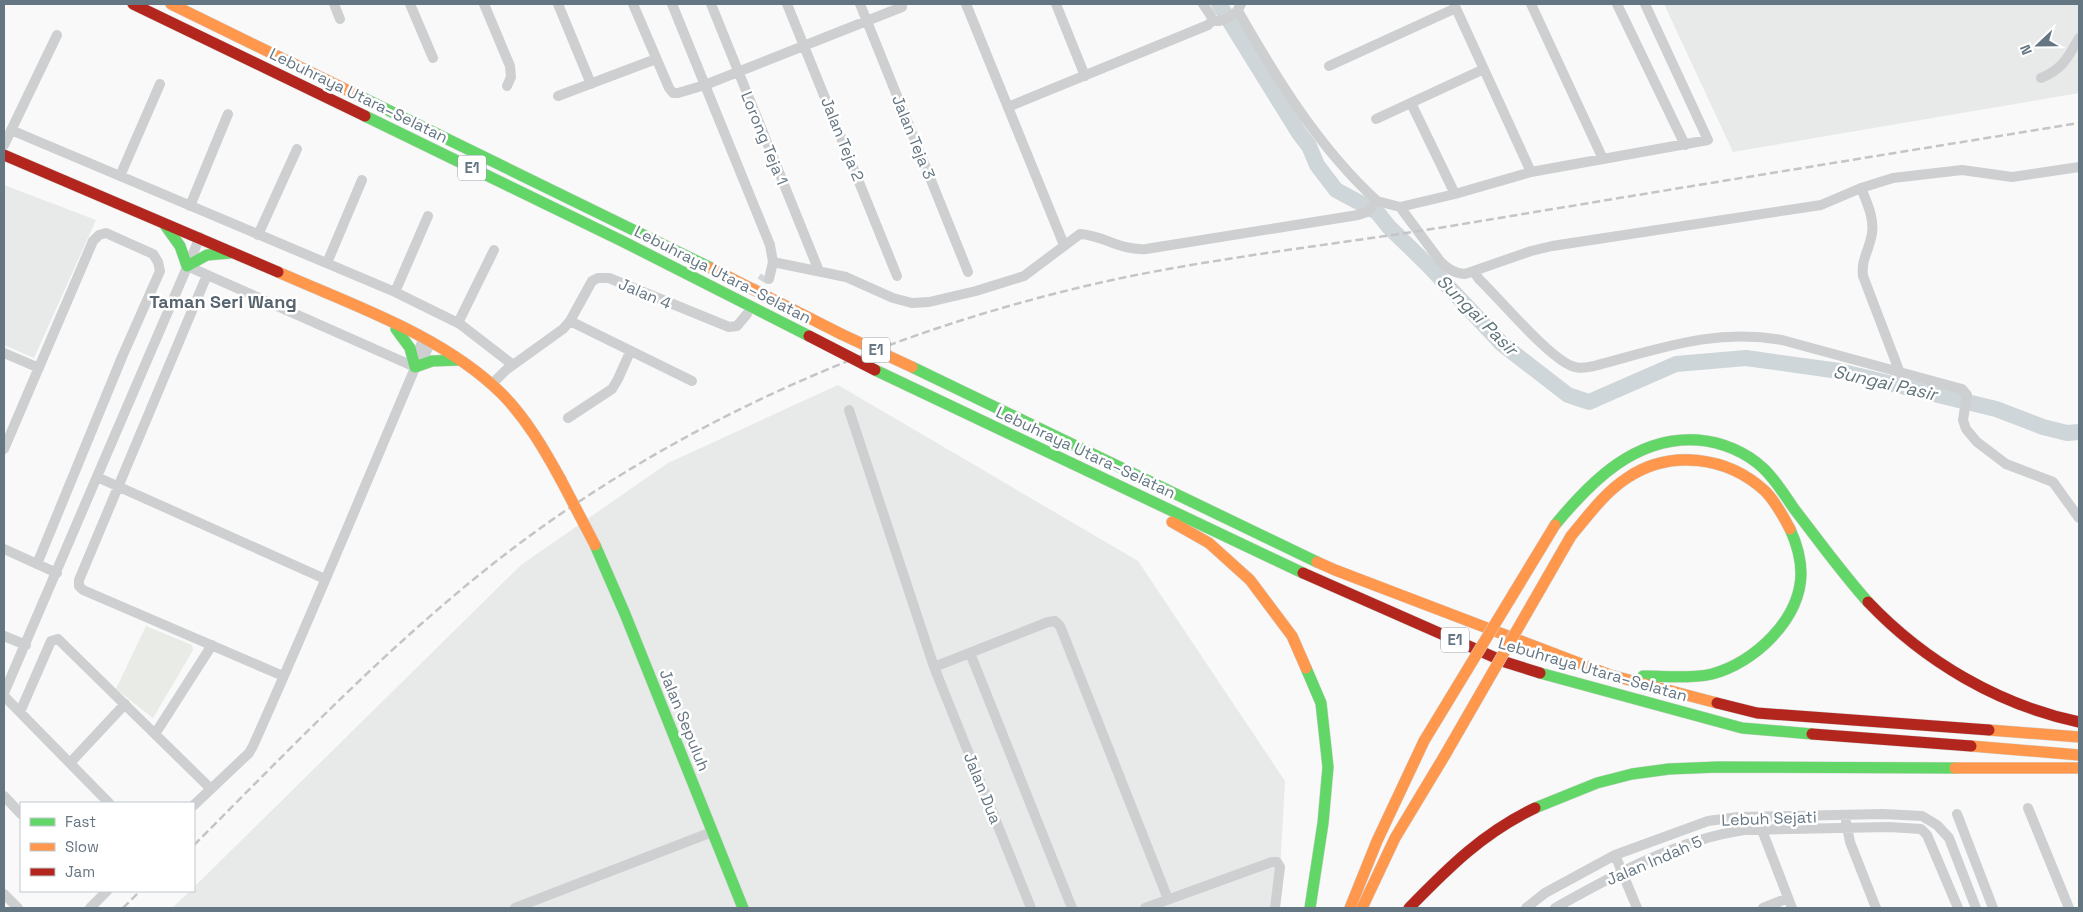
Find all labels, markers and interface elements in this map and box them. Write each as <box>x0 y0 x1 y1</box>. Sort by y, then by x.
north arrow <box>2013 20 2063 70</box>
text: N <box>2016 42 2036 58</box>
street label: Lebuhraya Utara–Selatan <box>266 43 451 148</box>
street label: Lorong Teja 1 <box>736 88 793 188</box>
street label: Jalan Teja 3 <box>887 92 940 182</box>
street label: Jalan Teja 2 <box>816 94 869 184</box>
road number: E1 <box>458 156 486 180</box>
street label: Lebuhraya Utara–Selatan <box>631 221 815 328</box>
water label: Sungai Pasir <box>1432 269 1524 362</box>
street label: Jalan 4 <box>615 273 674 314</box>
district label: Taman Seri Wang <box>149 290 297 313</box>
road number: E1 <box>862 338 890 362</box>
water label: Sungai Pasir <box>1831 359 1941 406</box>
street label: Lebuhraya Utara–Selatan <box>993 402 1179 503</box>
road number: E1 <box>1441 628 1469 652</box>
street label: Lebuhraya Utara–Selatan <box>1496 632 1690 707</box>
street label: Jalan Sepuluh <box>655 666 715 774</box>
street label: Jalan Dua <box>959 750 1006 827</box>
legend <box>20 802 195 892</box>
street label: Lebuh Sejati <box>1721 806 1817 831</box>
text: Fast <box>65 812 96 831</box>
street label: Jalan Indah 5 <box>1603 831 1705 890</box>
text: Slow <box>65 837 99 856</box>
text: Jam <box>65 862 95 881</box>

